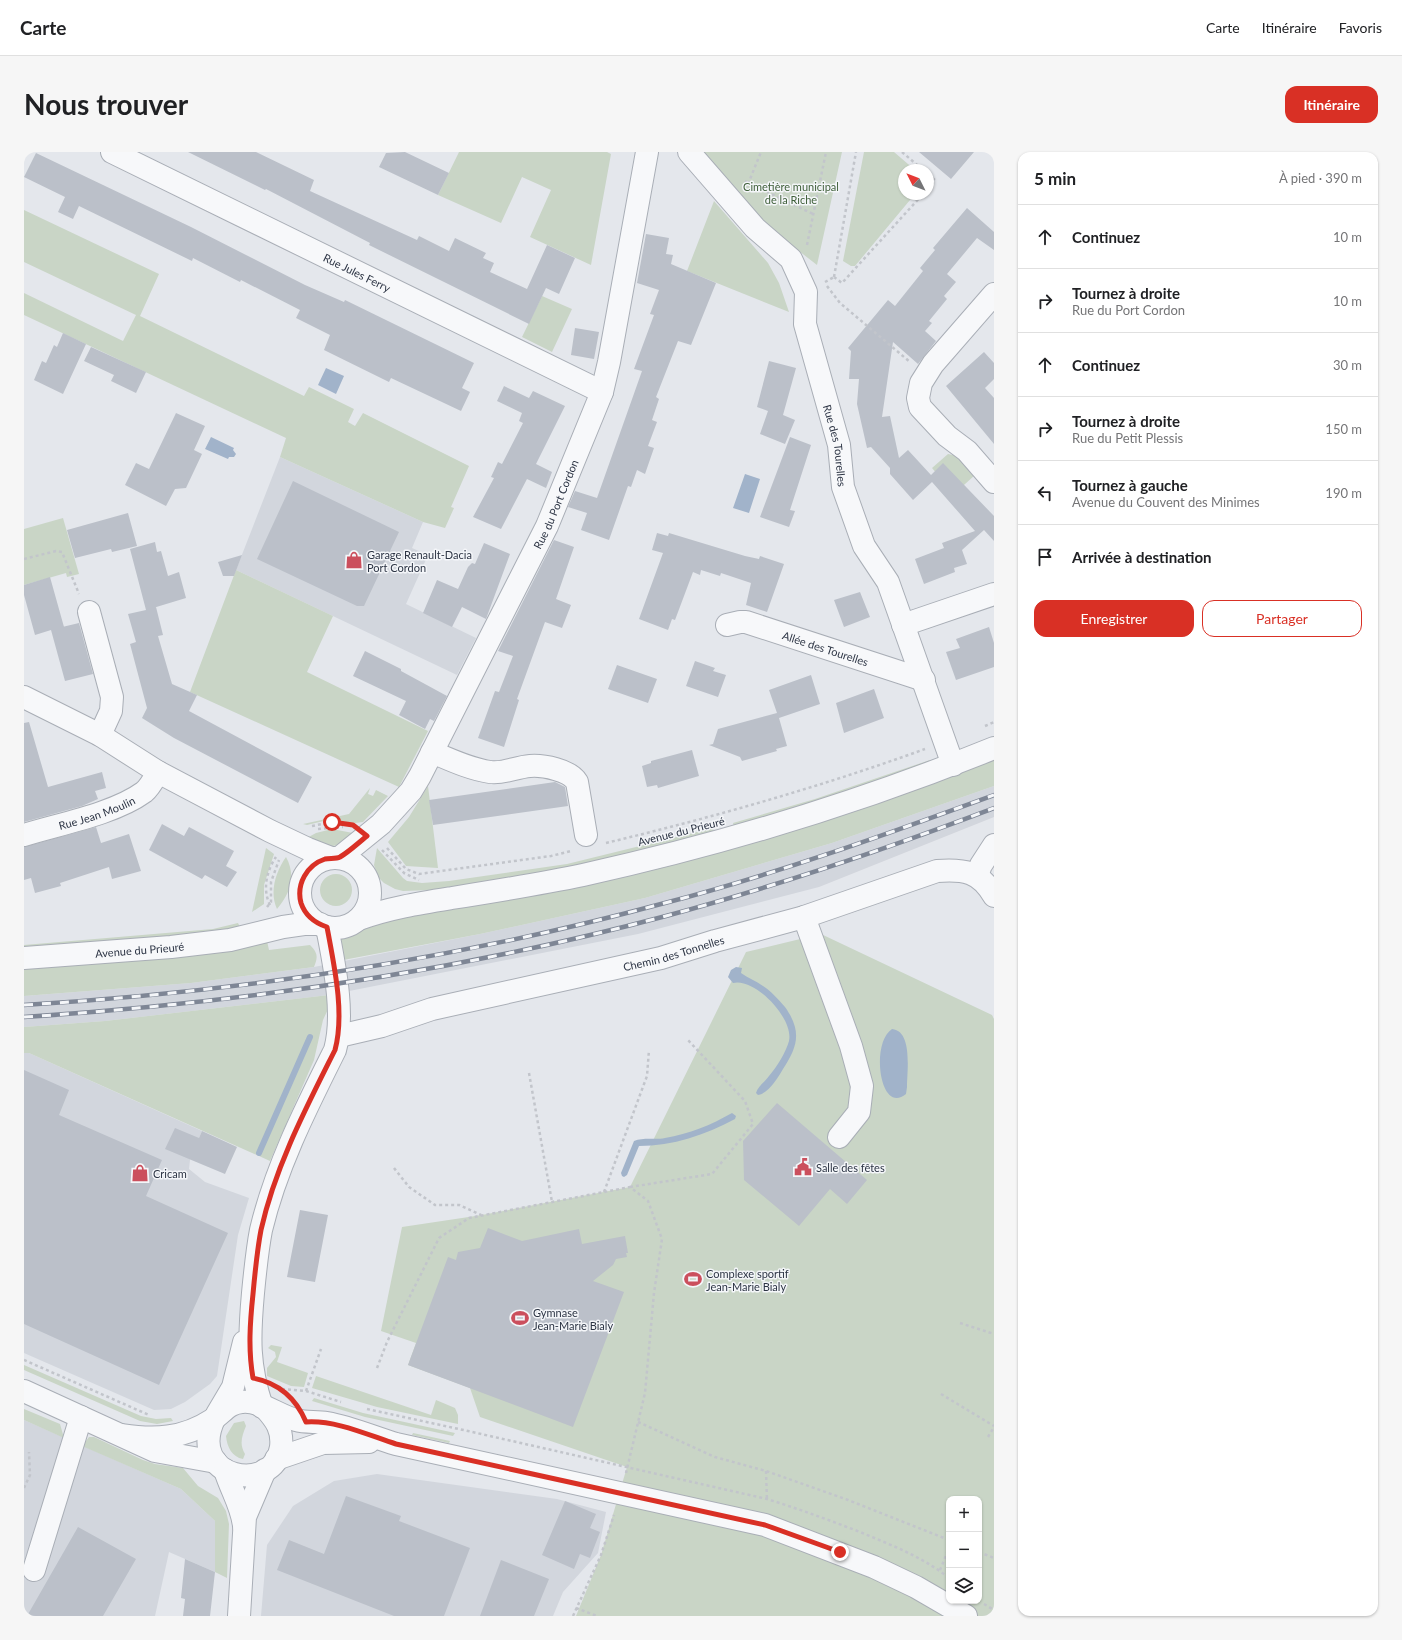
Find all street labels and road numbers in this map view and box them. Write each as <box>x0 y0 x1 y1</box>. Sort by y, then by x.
street label: Rue Jules Ferry <box>322 250 393 294</box>
street label: Rue des Tourelles <box>821 403 849 487</box>
street label: Rue du Port Cordon <box>530 458 580 551</box>
street label: Allée des Tourelles <box>781 628 870 668</box>
street label: Rue Jean Moulin <box>57 793 137 832</box>
street label: Avenue du Prieuré <box>636 814 726 848</box>
street label: Chemin des Tonnelles <box>622 932 726 973</box>
street label: Avenue du Prieuré <box>95 939 185 959</box>

